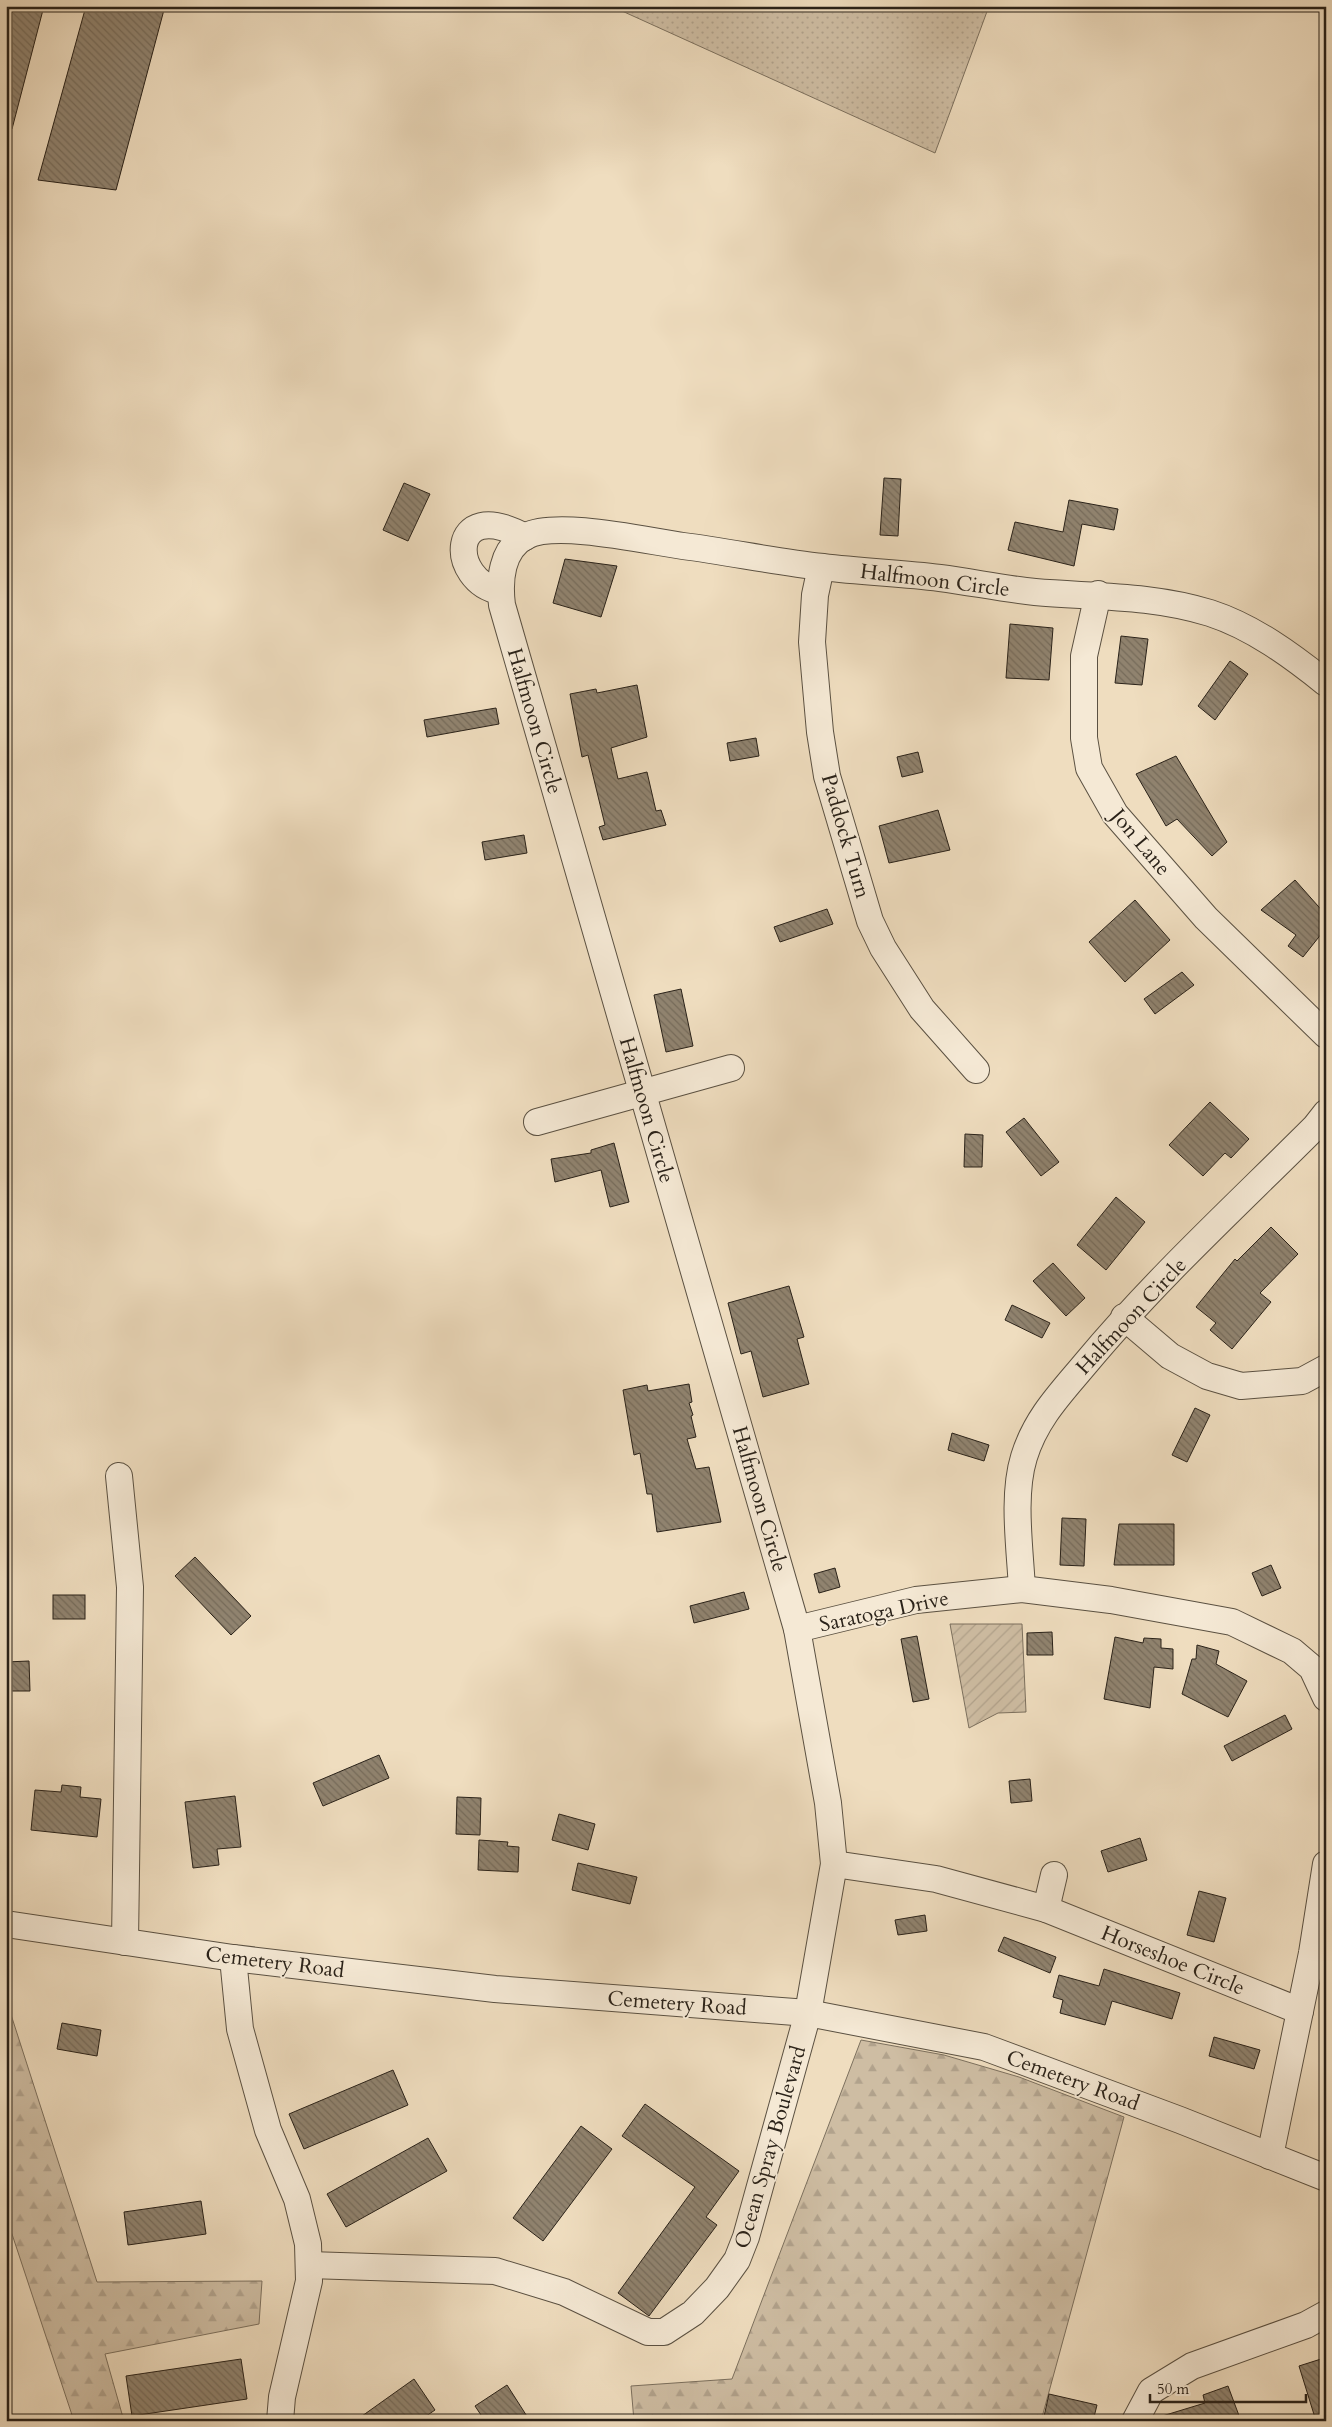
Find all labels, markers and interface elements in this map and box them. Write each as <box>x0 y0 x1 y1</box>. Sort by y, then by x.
street label: Halfmoon Circle <box>858 557 1011 604</box>
street label: Halfmoon Circle <box>500 645 569 797</box>
street label: Paddock Turn <box>814 771 877 902</box>
street label: Jon Lane <box>1102 800 1177 882</box>
street label: Halfmoon Circle <box>612 1034 681 1186</box>
street label: Halfmoon Circle <box>1069 1251 1193 1381</box>
street label: Halfmoon Circle <box>725 1423 794 1575</box>
street label: Saratoga Drive <box>817 1584 951 1639</box>
street label: Horseshoe Circle <box>1097 1918 1249 2002</box>
street label: Cemetery Road <box>204 1940 346 1985</box>
street label: Cemetery Road <box>606 1984 748 2023</box>
street label: Ocean Spray Boulevard <box>728 2042 813 2252</box>
street label: Cemetery Road <box>1002 2043 1143 2118</box>
scale bar <box>1150 2372 1306 2404</box>
text: 50 m <box>1157 2379 1189 2399</box>

